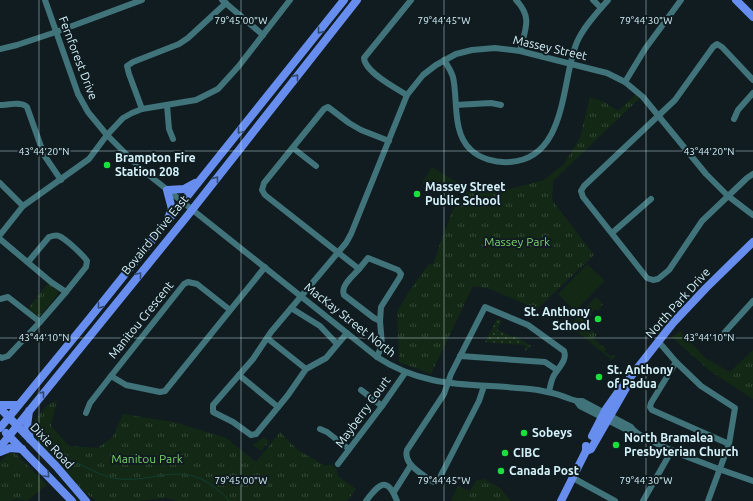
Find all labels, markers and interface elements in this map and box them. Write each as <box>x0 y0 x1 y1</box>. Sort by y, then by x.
street label: Fernforest Drive <box>57 14 100 101</box>
text: 79°45'00"W <box>215 15 267 26</box>
text: 79°44'45"W <box>418 15 470 26</box>
text: 79°44'30"W <box>620 15 672 26</box>
one-way arrow <box>318 26 325 33</box>
street label: Massey Street <box>512 33 589 62</box>
one-way arrow <box>292 75 299 82</box>
one-way arrow <box>238 126 245 133</box>
text: 43°44'20"N <box>19 146 69 157</box>
text: 43°44'20"N <box>684 146 734 157</box>
place label: Brampton Fire Station 208 <box>115 151 196 178</box>
marker: Brampton Fire Station 208 <box>102 160 112 170</box>
one-way arrow <box>211 177 218 184</box>
place label: Massey Street Public School <box>425 180 505 207</box>
marker: Massey Street Public School <box>412 189 422 199</box>
street label: Bovaird Drive East <box>119 192 191 277</box>
park label: Massey Park <box>484 235 550 248</box>
street label: North Park Drive <box>643 265 712 340</box>
one-way arrow <box>134 272 141 279</box>
street label: Manitou Crescent <box>106 278 176 361</box>
street label: MacKay Street North <box>302 280 398 359</box>
one-way arrow <box>98 301 105 308</box>
place label: St. Anthony School <box>524 305 591 332</box>
marker: St. Anthony School <box>593 314 603 324</box>
text: 43°44'10"N <box>19 332 69 343</box>
text: 43°44'10"N <box>684 332 734 343</box>
place label: St. Anthony of Padua <box>607 363 674 390</box>
marker: St. Anthony of Padua <box>594 372 604 382</box>
street label: Mayberry Court <box>333 374 393 450</box>
one-way arrow <box>38 392 45 399</box>
street label: Dixie Road <box>28 420 77 471</box>
place label: Sobeys <box>532 426 573 439</box>
marker: Sobeys <box>519 428 529 438</box>
place label: North Bramalea Presbyterian Church <box>624 431 738 458</box>
marker: North Bramalea Presbyterian Church <box>611 440 621 450</box>
place label: CIBC <box>513 446 540 459</box>
marker: CIBC <box>500 448 510 458</box>
park label: Manitou Park <box>111 452 183 465</box>
place label: Canada Post <box>509 464 579 477</box>
marker: Canada Post <box>496 466 506 476</box>
one-way arrow <box>42 470 50 478</box>
text: 79°45'00"W <box>215 475 267 486</box>
text: 79°44'45"W <box>418 475 470 486</box>
text: 79°44'30"W <box>620 475 672 486</box>

